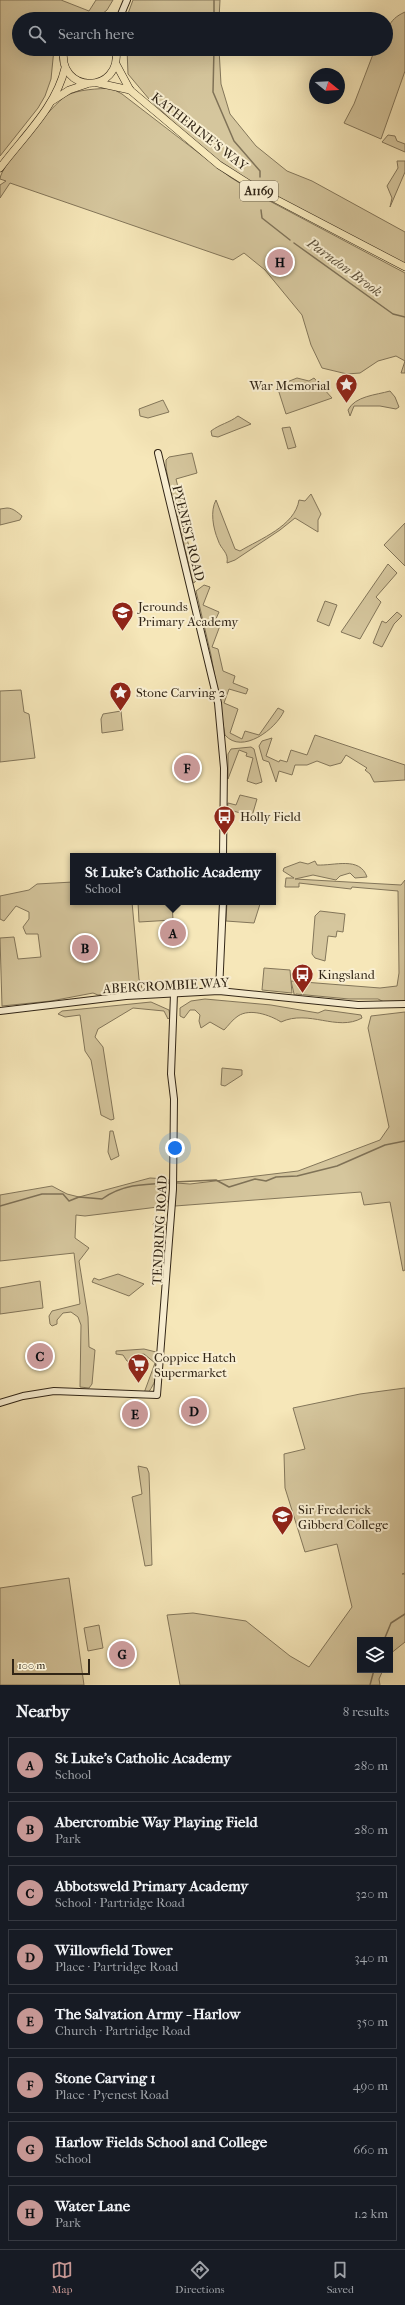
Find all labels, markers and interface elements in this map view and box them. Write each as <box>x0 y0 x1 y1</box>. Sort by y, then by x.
search box <box>12 12 393 56</box>
icon: search <box>26 23 48 45</box>
text: Search here <box>58 25 134 43</box>
north arrow <box>309 68 345 104</box>
street label: KATHERINE'S WAY <box>149 89 252 174</box>
road number: A1169 <box>240 181 278 201</box>
water label: Parndon Brook <box>303 234 386 300</box>
pin: H <box>267 247 293 277</box>
place icon: War Memorial <box>333 372 359 405</box>
place label: War Memorial <box>248 378 330 393</box>
street label: PYENEST ROAD <box>169 484 208 583</box>
place label: Jerounds Primary Academy <box>137 599 239 629</box>
school or university icon: Jerounds Primary Academy <box>110 600 136 633</box>
place icon: Stone Carving 2 <box>107 679 133 712</box>
place label: Stone Carving 2 <box>136 685 226 700</box>
pin: F <box>174 753 200 783</box>
bus stop icon: Holly Field <box>212 803 238 836</box>
place label: Holly Field <box>240 809 302 824</box>
popup <box>70 853 276 905</box>
text: St Luke's Catholic Academy <box>85 863 261 881</box>
text: School <box>85 881 121 896</box>
pin: A <box>160 918 186 948</box>
pin: B <box>72 933 98 963</box>
bus stop icon: Kingsland <box>289 961 315 994</box>
place label: Kingsland <box>318 967 376 982</box>
street label: ABERCROMBIE WAY <box>101 975 231 996</box>
your location <box>165 1138 185 1158</box>
street label: TENDRING ROAD <box>149 1175 170 1285</box>
pin: C <box>27 1341 53 1371</box>
place label: Coppice Hatch Supermarket <box>154 1350 237 1380</box>
supermarket icon: Coppice Hatch Supermarket <box>125 1351 151 1384</box>
pin: D <box>181 1396 207 1426</box>
pin: E <box>122 1399 148 1429</box>
place label: Sir Frederick Gibberd College <box>298 1502 389 1532</box>
school or university icon: Sir Frederick Gibberd College <box>270 1503 296 1536</box>
map controls <box>357 1637 393 1673</box>
button: layers <box>357 1637 393 1673</box>
pin: G <box>109 1639 135 1669</box>
scale bar <box>12 1657 90 1676</box>
text: 100 m <box>18 1659 46 1672</box>
text: Nearby <box>16 1701 70 1721</box>
text: 8 results <box>343 1704 389 1719</box>
text: St Luke's Catholic Academy <box>55 1749 231 1767</box>
text: A <box>26 1758 34 1773</box>
text: 280 m <box>354 1758 388 1773</box>
text: School <box>55 1767 91 1782</box>
text: Abercrombie Way Playing Field <box>55 1813 258 1831</box>
text: B <box>26 1822 34 1837</box>
text: 280 m <box>354 1822 388 1837</box>
text: Park <box>55 1831 81 1846</box>
text: Abbotsweld Primary Academy <box>55 1877 248 1895</box>
text: C <box>26 1886 34 1901</box>
text: 320 m <box>355 1886 388 1901</box>
text: School · Partridge Road <box>55 1895 185 1910</box>
text: Willowfield Tower <box>55 1941 173 1959</box>
text: D <box>25 1950 35 1965</box>
text: 340 m <box>354 1950 388 1965</box>
text: Place · Partridge Road <box>55 1959 178 1974</box>
text: The Salvation Army - Harlow <box>55 2005 241 2023</box>
text: E <box>26 2014 34 2029</box>
text: 350 m <box>356 2014 388 2029</box>
text: Church · Partridge Road <box>55 2023 190 2038</box>
text: Stone Carving 1 <box>55 2069 156 2087</box>
text: F <box>27 2078 33 2093</box>
text: 490 m <box>353 2078 388 2093</box>
text: Place · Pyenest Road <box>55 2087 169 2102</box>
text: Harlow Fields School and College <box>55 2133 267 2151</box>
text: G <box>25 2142 35 2157</box>
text: 660 m <box>353 2142 388 2157</box>
text: School <box>55 2151 91 2166</box>
text: Water Lane <box>55 2197 130 2215</box>
text: H <box>25 2206 35 2221</box>
text: 1.2 km <box>354 2206 388 2221</box>
text: Park <box>55 2215 81 2230</box>
tab: Map <box>51 2259 73 2296</box>
tab: Directions <box>175 2259 225 2296</box>
tab: Saved <box>327 2259 354 2296</box>

